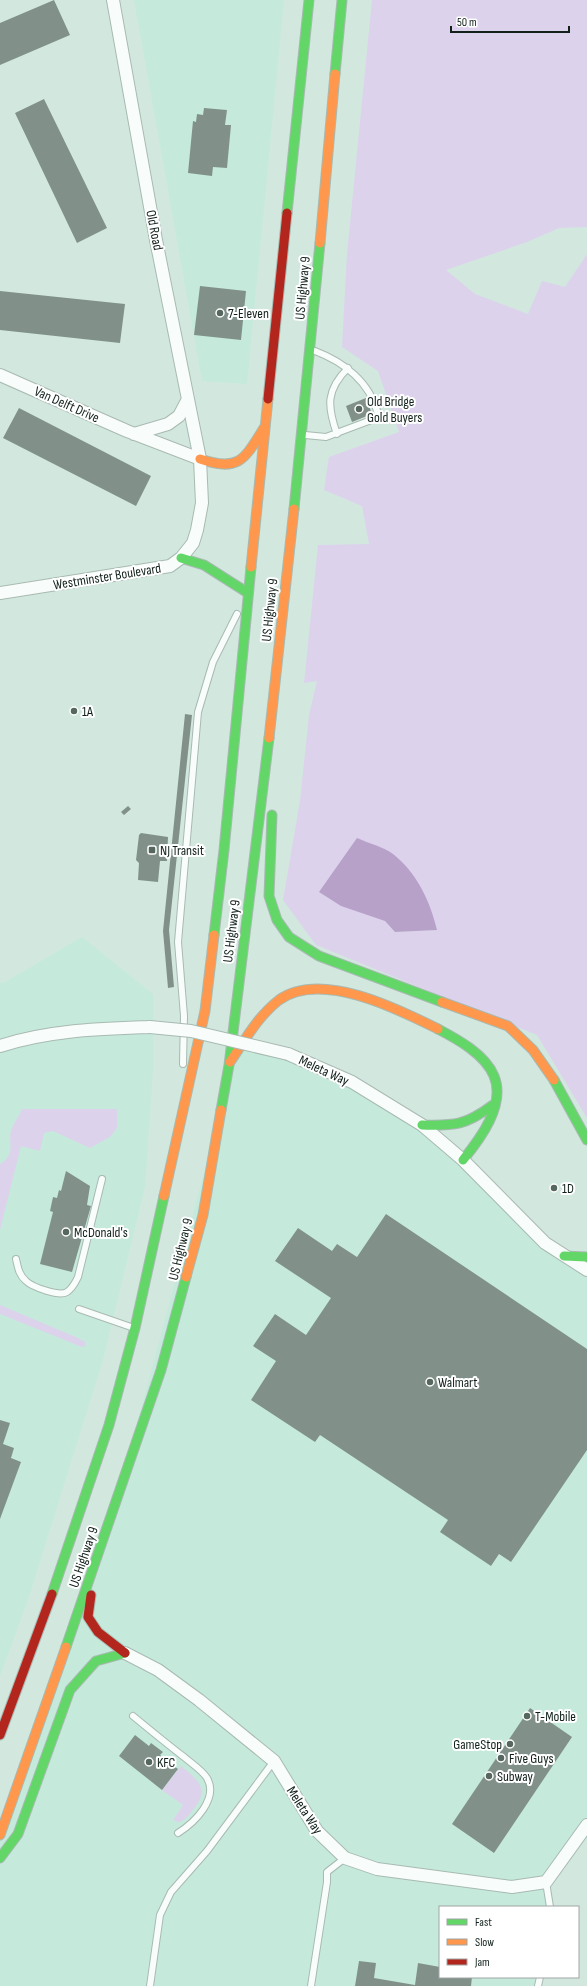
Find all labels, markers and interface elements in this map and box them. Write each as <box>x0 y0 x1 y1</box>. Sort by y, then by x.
scale bar <box>451 8 569 34</box>
text: 50 m <box>457 15 477 30</box>
street label: Old Road <box>142 208 167 252</box>
street label: US Highway 9 <box>291 256 314 320</box>
place label: 7-Eleven <box>228 305 269 322</box>
marker: 7-Eleven <box>215 308 225 318</box>
street label: Van Delft Drive <box>32 383 102 426</box>
place label: Old Bridge Gold Buyers <box>367 393 422 426</box>
marker: Old Bridge Gold Buyers <box>354 404 364 414</box>
street label: Westminster Boulevard <box>52 560 162 593</box>
street label: US Highway 9 <box>258 578 281 642</box>
place label: 1A <box>82 703 94 720</box>
marker: 1A <box>69 706 79 716</box>
place label: NJ Transit <box>160 842 204 859</box>
marker: NJ Transit <box>147 845 157 855</box>
street label: US Highway 9 <box>219 899 244 963</box>
street label: Meleta Way <box>296 1051 352 1090</box>
place label: 1D <box>562 1180 574 1197</box>
marker: 1D <box>549 1183 559 1193</box>
street label: US Highway 9 <box>165 1216 196 1282</box>
place label: McDonald's <box>74 1224 128 1241</box>
marker: McDonald's <box>61 1227 71 1237</box>
place label: Walmart <box>438 1374 478 1391</box>
marker: Walmart <box>425 1377 435 1387</box>
street label: US Highway 9 <box>65 1524 102 1590</box>
place label: T-Mobile <box>535 1708 576 1725</box>
marker: T-Mobile <box>522 1711 532 1721</box>
place label: GameStop <box>453 1736 502 1753</box>
marker: GameStop <box>505 1739 515 1749</box>
place label: Five Guys <box>509 1750 554 1767</box>
marker: Five Guys <box>496 1753 506 1763</box>
place label: KFC <box>157 1754 176 1771</box>
marker: KFC <box>144 1757 154 1767</box>
place label: Subway <box>497 1768 534 1785</box>
marker: Subway <box>484 1771 494 1781</box>
street label: Meleta Way <box>283 1783 327 1838</box>
legend <box>439 1906 579 1978</box>
text: Fast <box>475 1915 492 1930</box>
text: Slow <box>475 1935 494 1950</box>
text: Jam <box>474 1955 490 1970</box>

